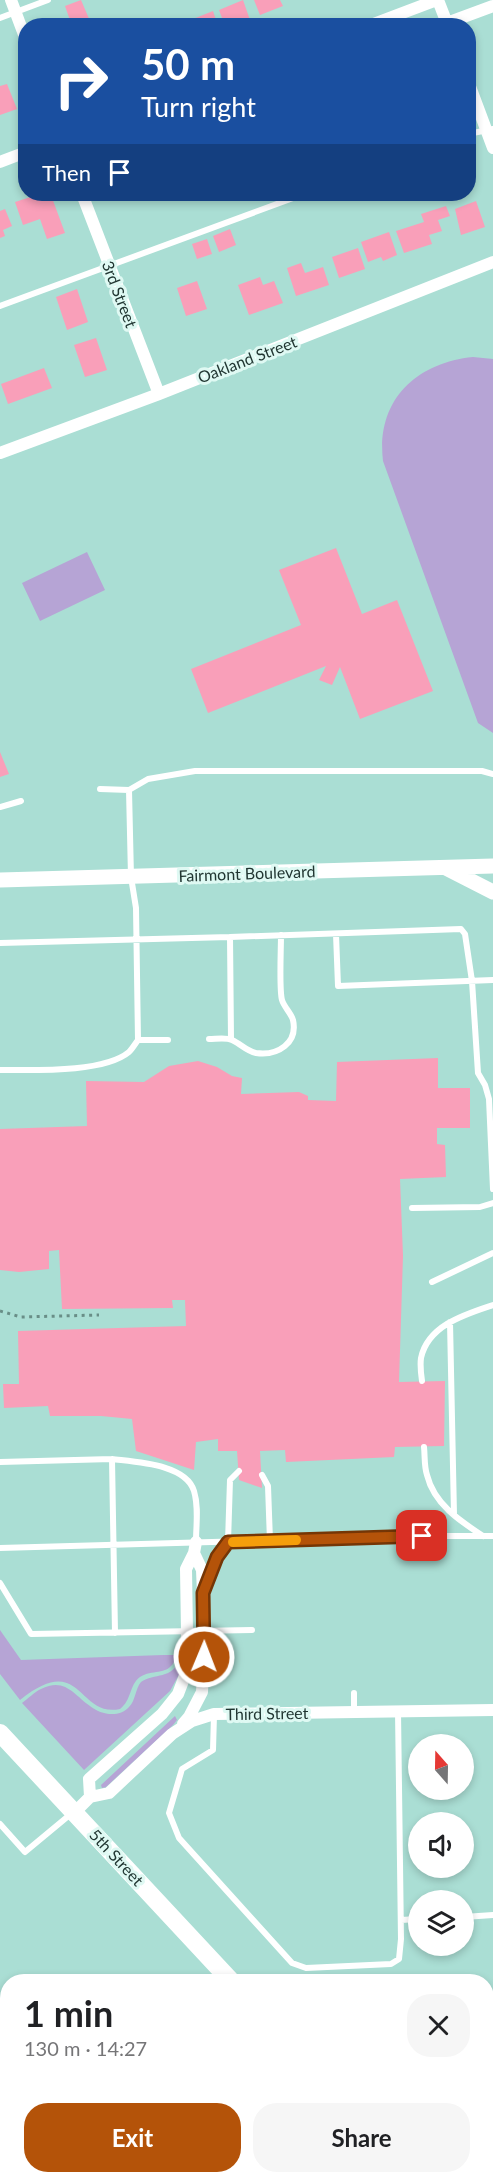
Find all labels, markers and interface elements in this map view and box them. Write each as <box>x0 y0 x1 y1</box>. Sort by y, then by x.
text: 50 m <box>141 39 235 89</box>
icon: right <box>42 42 120 120</box>
text: Turn right <box>141 90 256 123</box>
icon: arrive <box>103 156 136 189</box>
text: Then <box>42 159 91 186</box>
street label: 3rd Street <box>99 258 142 330</box>
street label: Oakland Street <box>195 331 299 387</box>
street label: Fairmont Boulevard <box>178 861 316 885</box>
pin <box>396 1510 447 1561</box>
icon: arrive <box>405 1519 438 1552</box>
position arrow <box>172 1625 236 1689</box>
street label: Third Street <box>225 1703 309 1723</box>
north arrow <box>408 1734 474 1800</box>
map controls <box>408 1734 474 1956</box>
button: sound <box>408 1812 474 1878</box>
street label: 5th Street <box>86 1825 148 1889</box>
button: layers <box>408 1890 474 1956</box>
text: 1 min <box>24 1991 113 2035</box>
button: close <box>407 1994 470 2057</box>
text: 130 m · 14:27 <box>24 2036 147 2060</box>
button: Exit <box>24 2103 241 2172</box>
button: Share <box>253 2103 470 2172</box>

